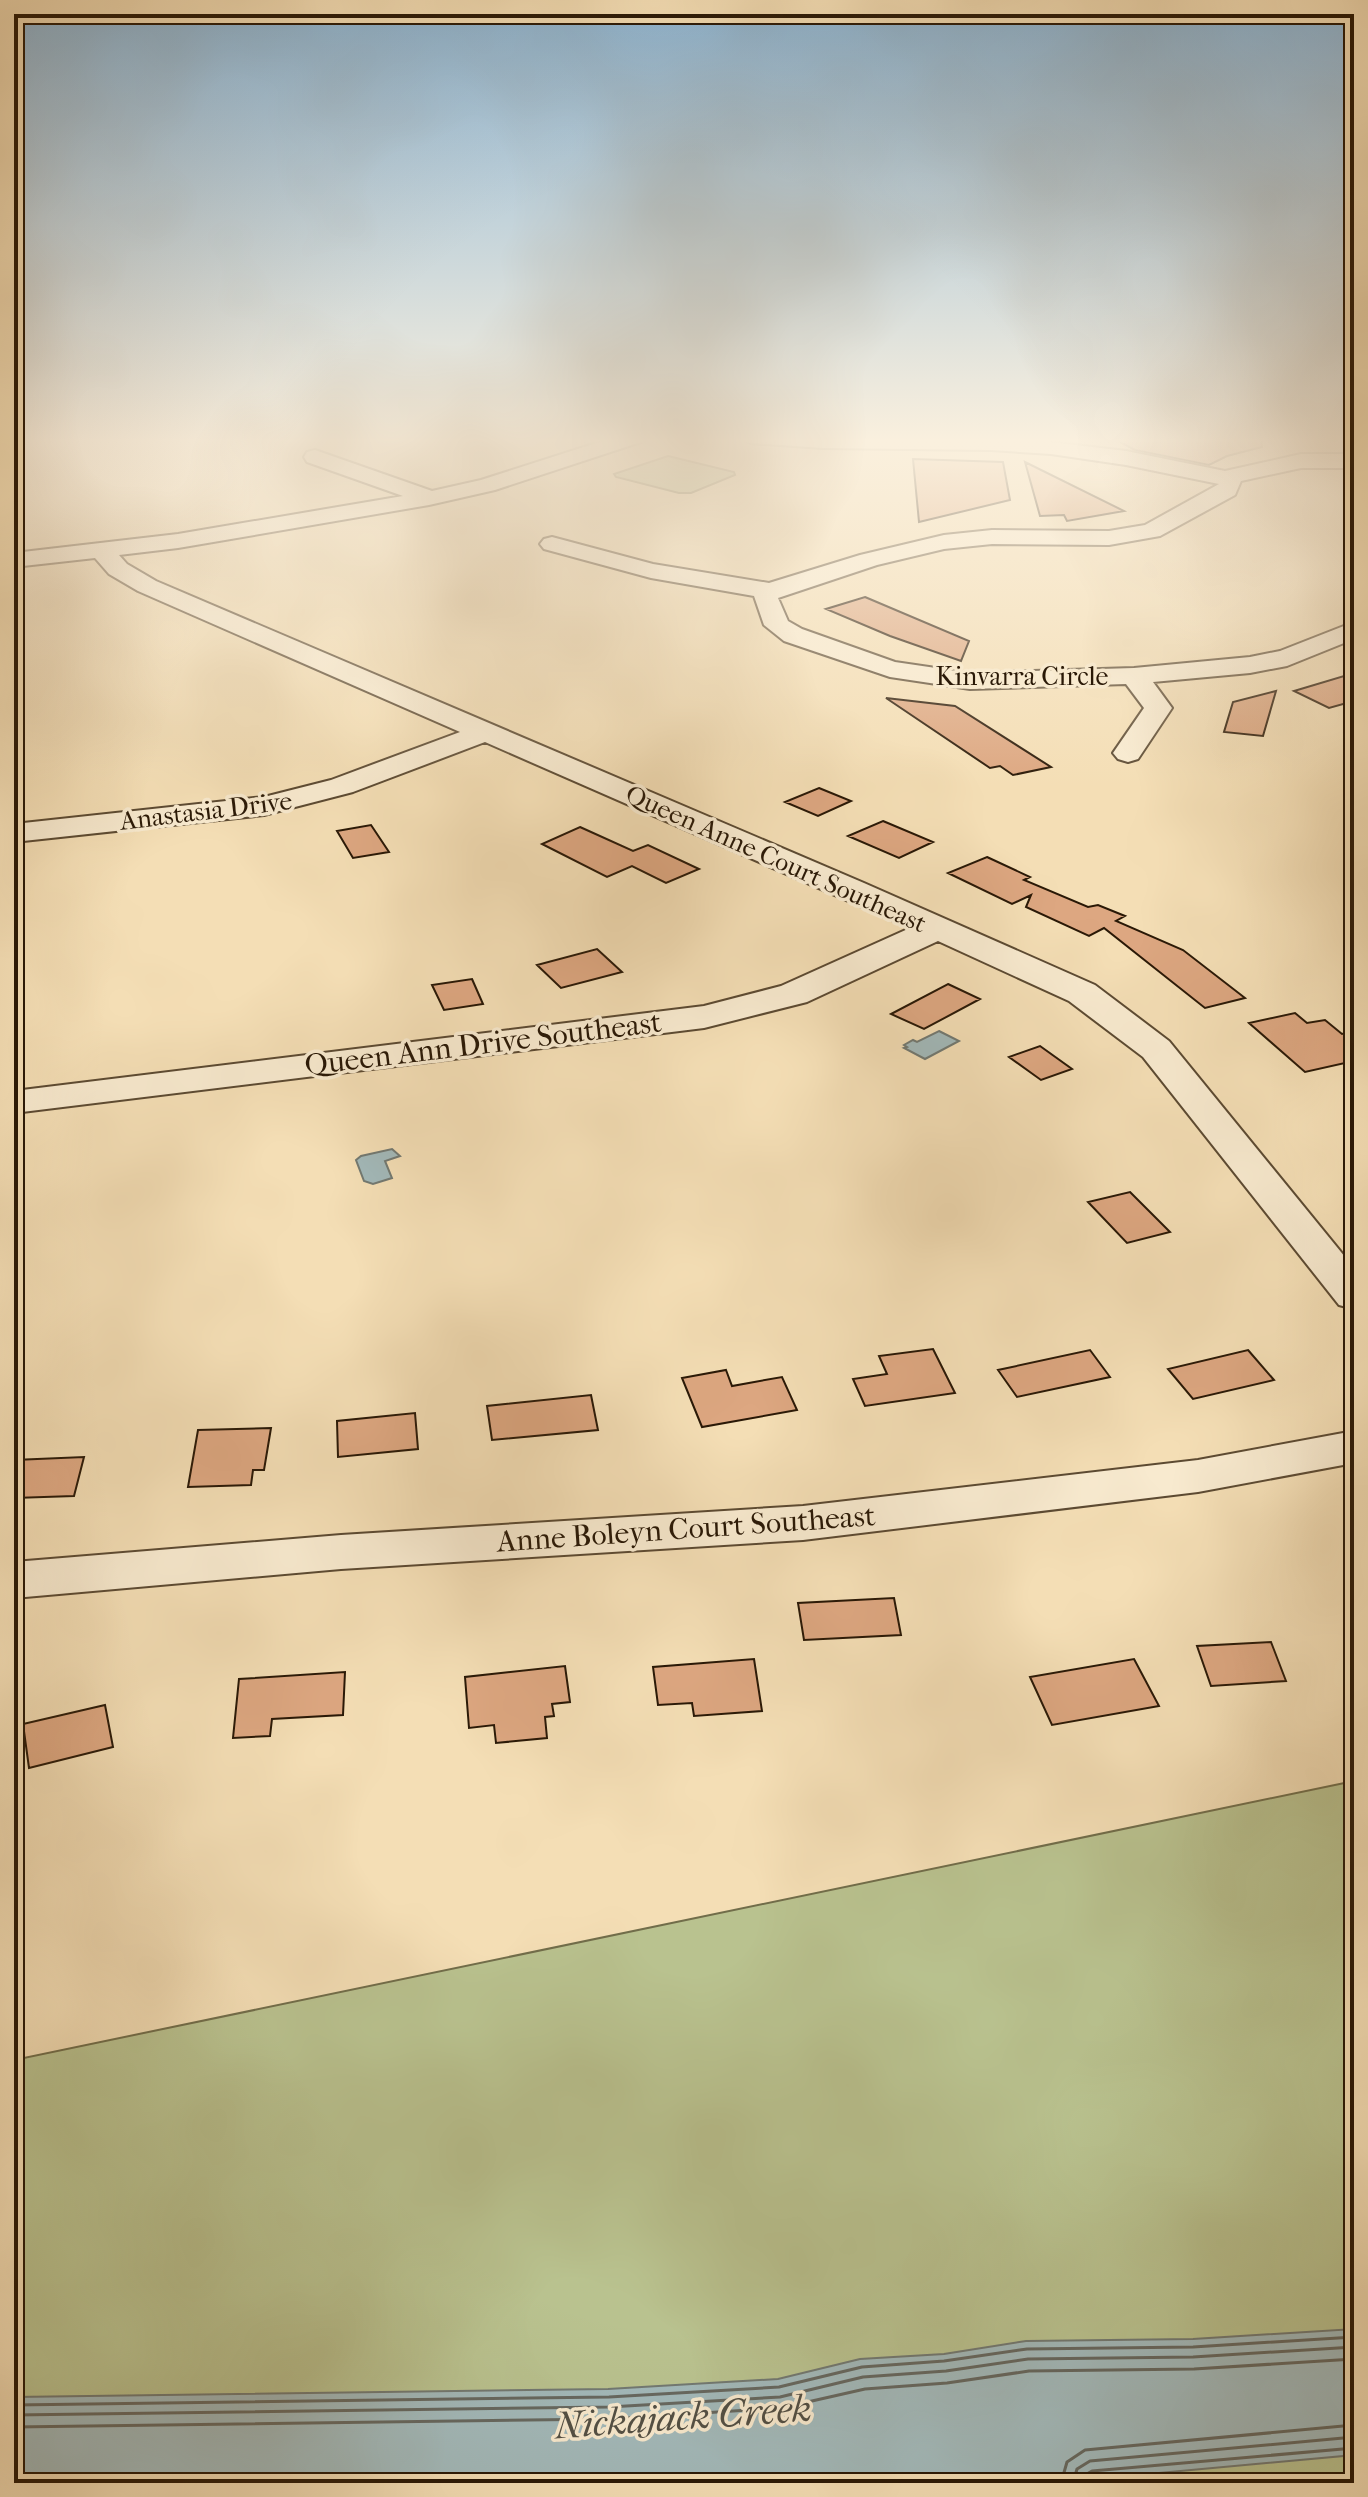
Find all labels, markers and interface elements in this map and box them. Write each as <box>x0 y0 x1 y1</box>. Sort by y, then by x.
street label: Kinvarra Circle <box>936 661 1109 692</box>
street label: Queen Anne Court Southeast <box>621 779 932 940</box>
street label: Anastasia Drive <box>117 785 294 837</box>
street label: Queen Ann Drive Southeast <box>303 1005 664 1083</box>
street label: Anne Boleyn Court Southeast <box>495 1498 877 1560</box>
water label: Nickajack Creek <box>551 2386 813 2449</box>

